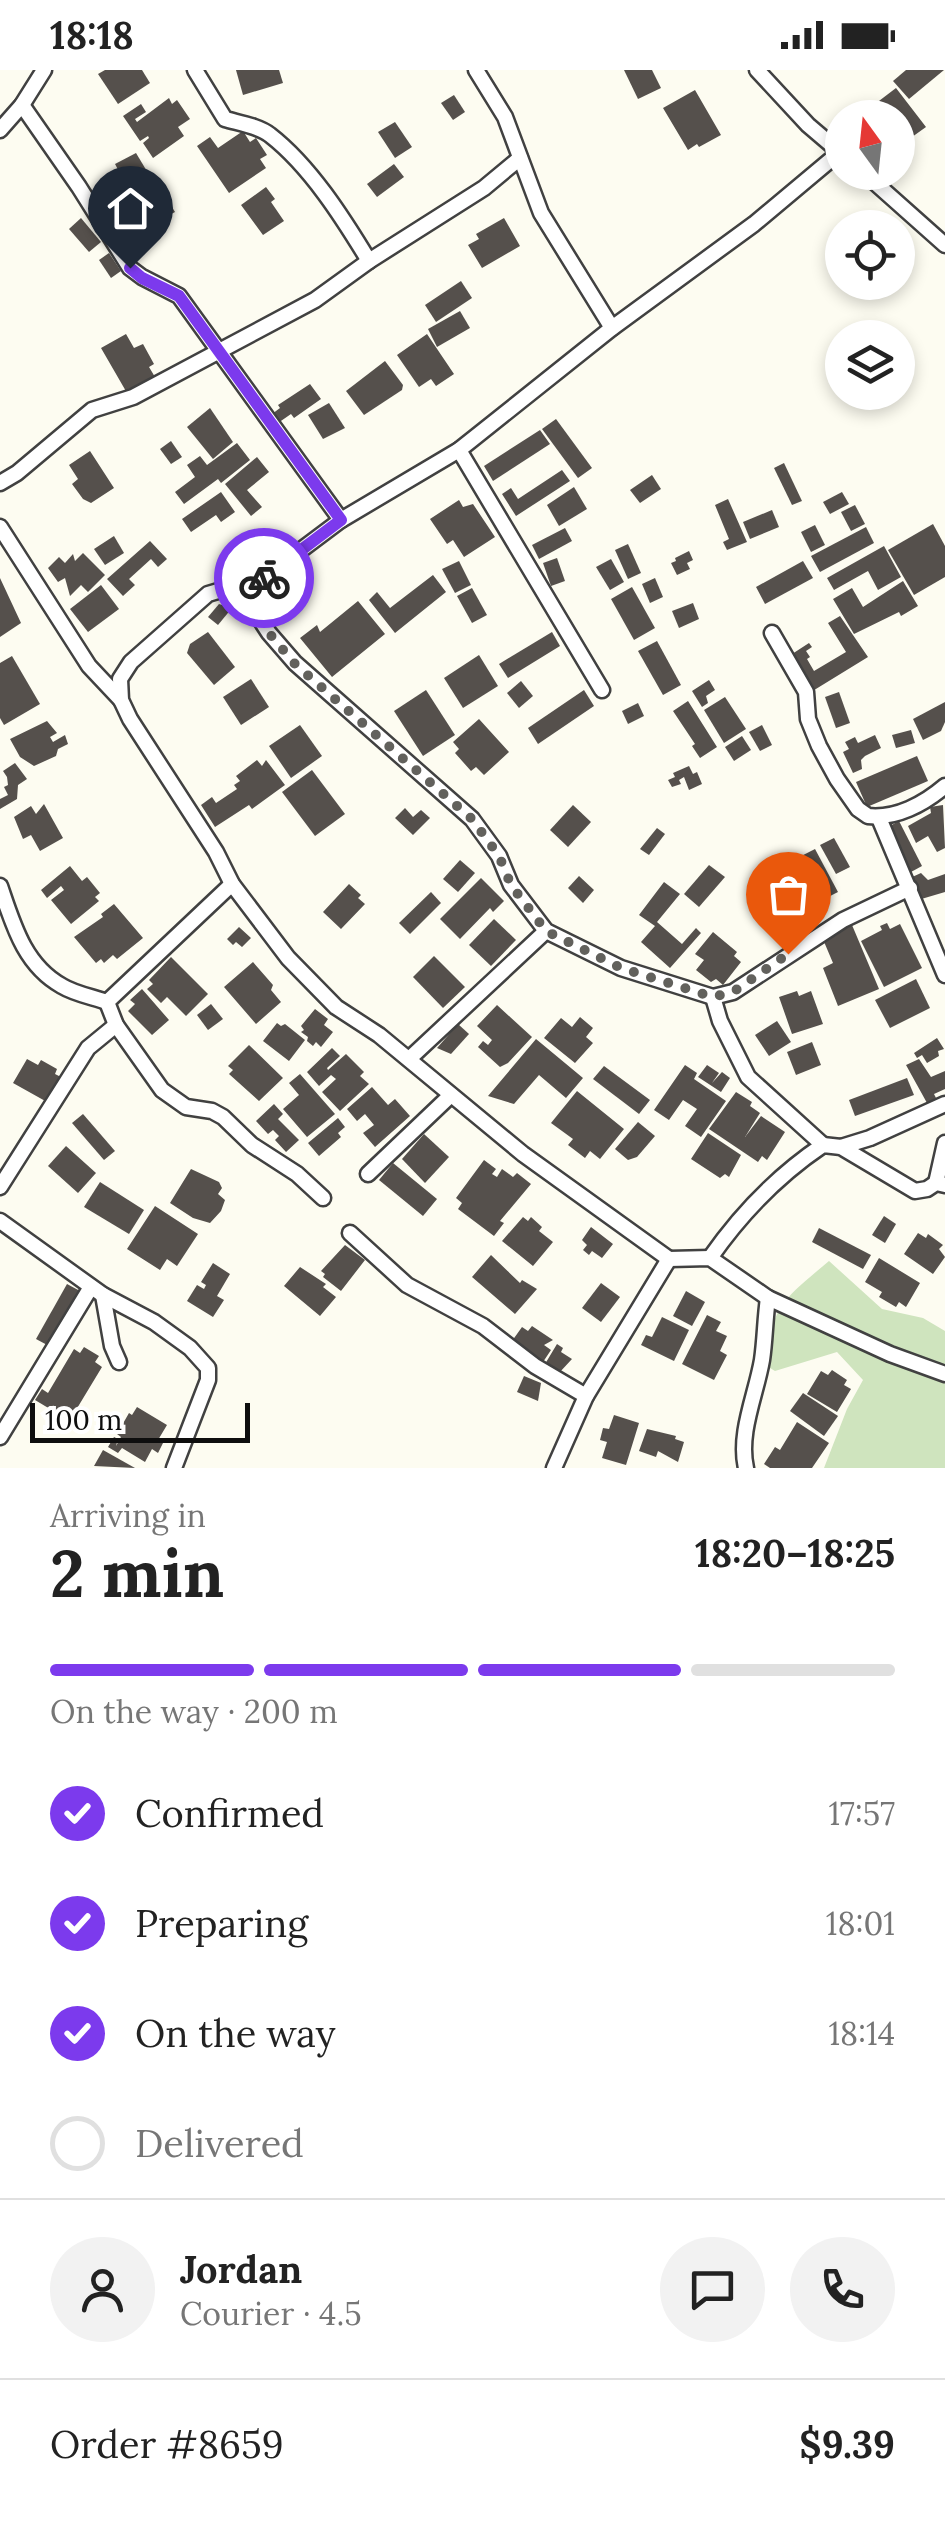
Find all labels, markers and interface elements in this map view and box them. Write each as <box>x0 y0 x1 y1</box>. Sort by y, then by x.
text: 18:18 <box>50 11 134 59</box>
north arrow <box>825 100 915 190</box>
map controls <box>825 100 915 410</box>
pin <box>88 166 173 269</box>
icon: home <box>103 181 158 236</box>
button: locate <box>825 210 915 300</box>
button: layers <box>825 320 915 410</box>
courier <box>214 528 314 628</box>
icon: bike <box>237 551 292 606</box>
pin <box>746 852 831 955</box>
icon: bag <box>761 867 816 922</box>
scale bar <box>30 1398 250 1442</box>
text: 100 m <box>45 1402 122 1438</box>
text: Arriving in <box>50 1495 206 1536</box>
text: 18:20–18:25 <box>695 1529 895 1577</box>
text: 2 min <box>50 1532 224 1615</box>
text: On the way · 200 m <box>50 1691 338 1732</box>
icon: check <box>50 1786 105 1841</box>
text: Confirmed <box>135 1789 324 1837</box>
text: 17:57 <box>828 1793 895 1834</box>
icon: check <box>50 1896 105 1951</box>
text: Preparing <box>135 1899 308 1947</box>
text: 18:01 <box>826 1903 895 1944</box>
icon: check <box>50 2006 105 2061</box>
text: On the way <box>135 2009 336 2057</box>
text: 18:14 <box>828 2013 895 2054</box>
text: Delivered <box>135 2119 304 2167</box>
button: person <box>50 2237 155 2342</box>
button: chat <box>660 2237 765 2342</box>
button: phone <box>790 2237 895 2342</box>
text: Jordan <box>180 2245 302 2293</box>
text: Courier · 4.5 <box>180 2293 362 2334</box>
text: Order #8659 <box>50 2420 284 2468</box>
text: $9.39 <box>799 2420 895 2468</box>

